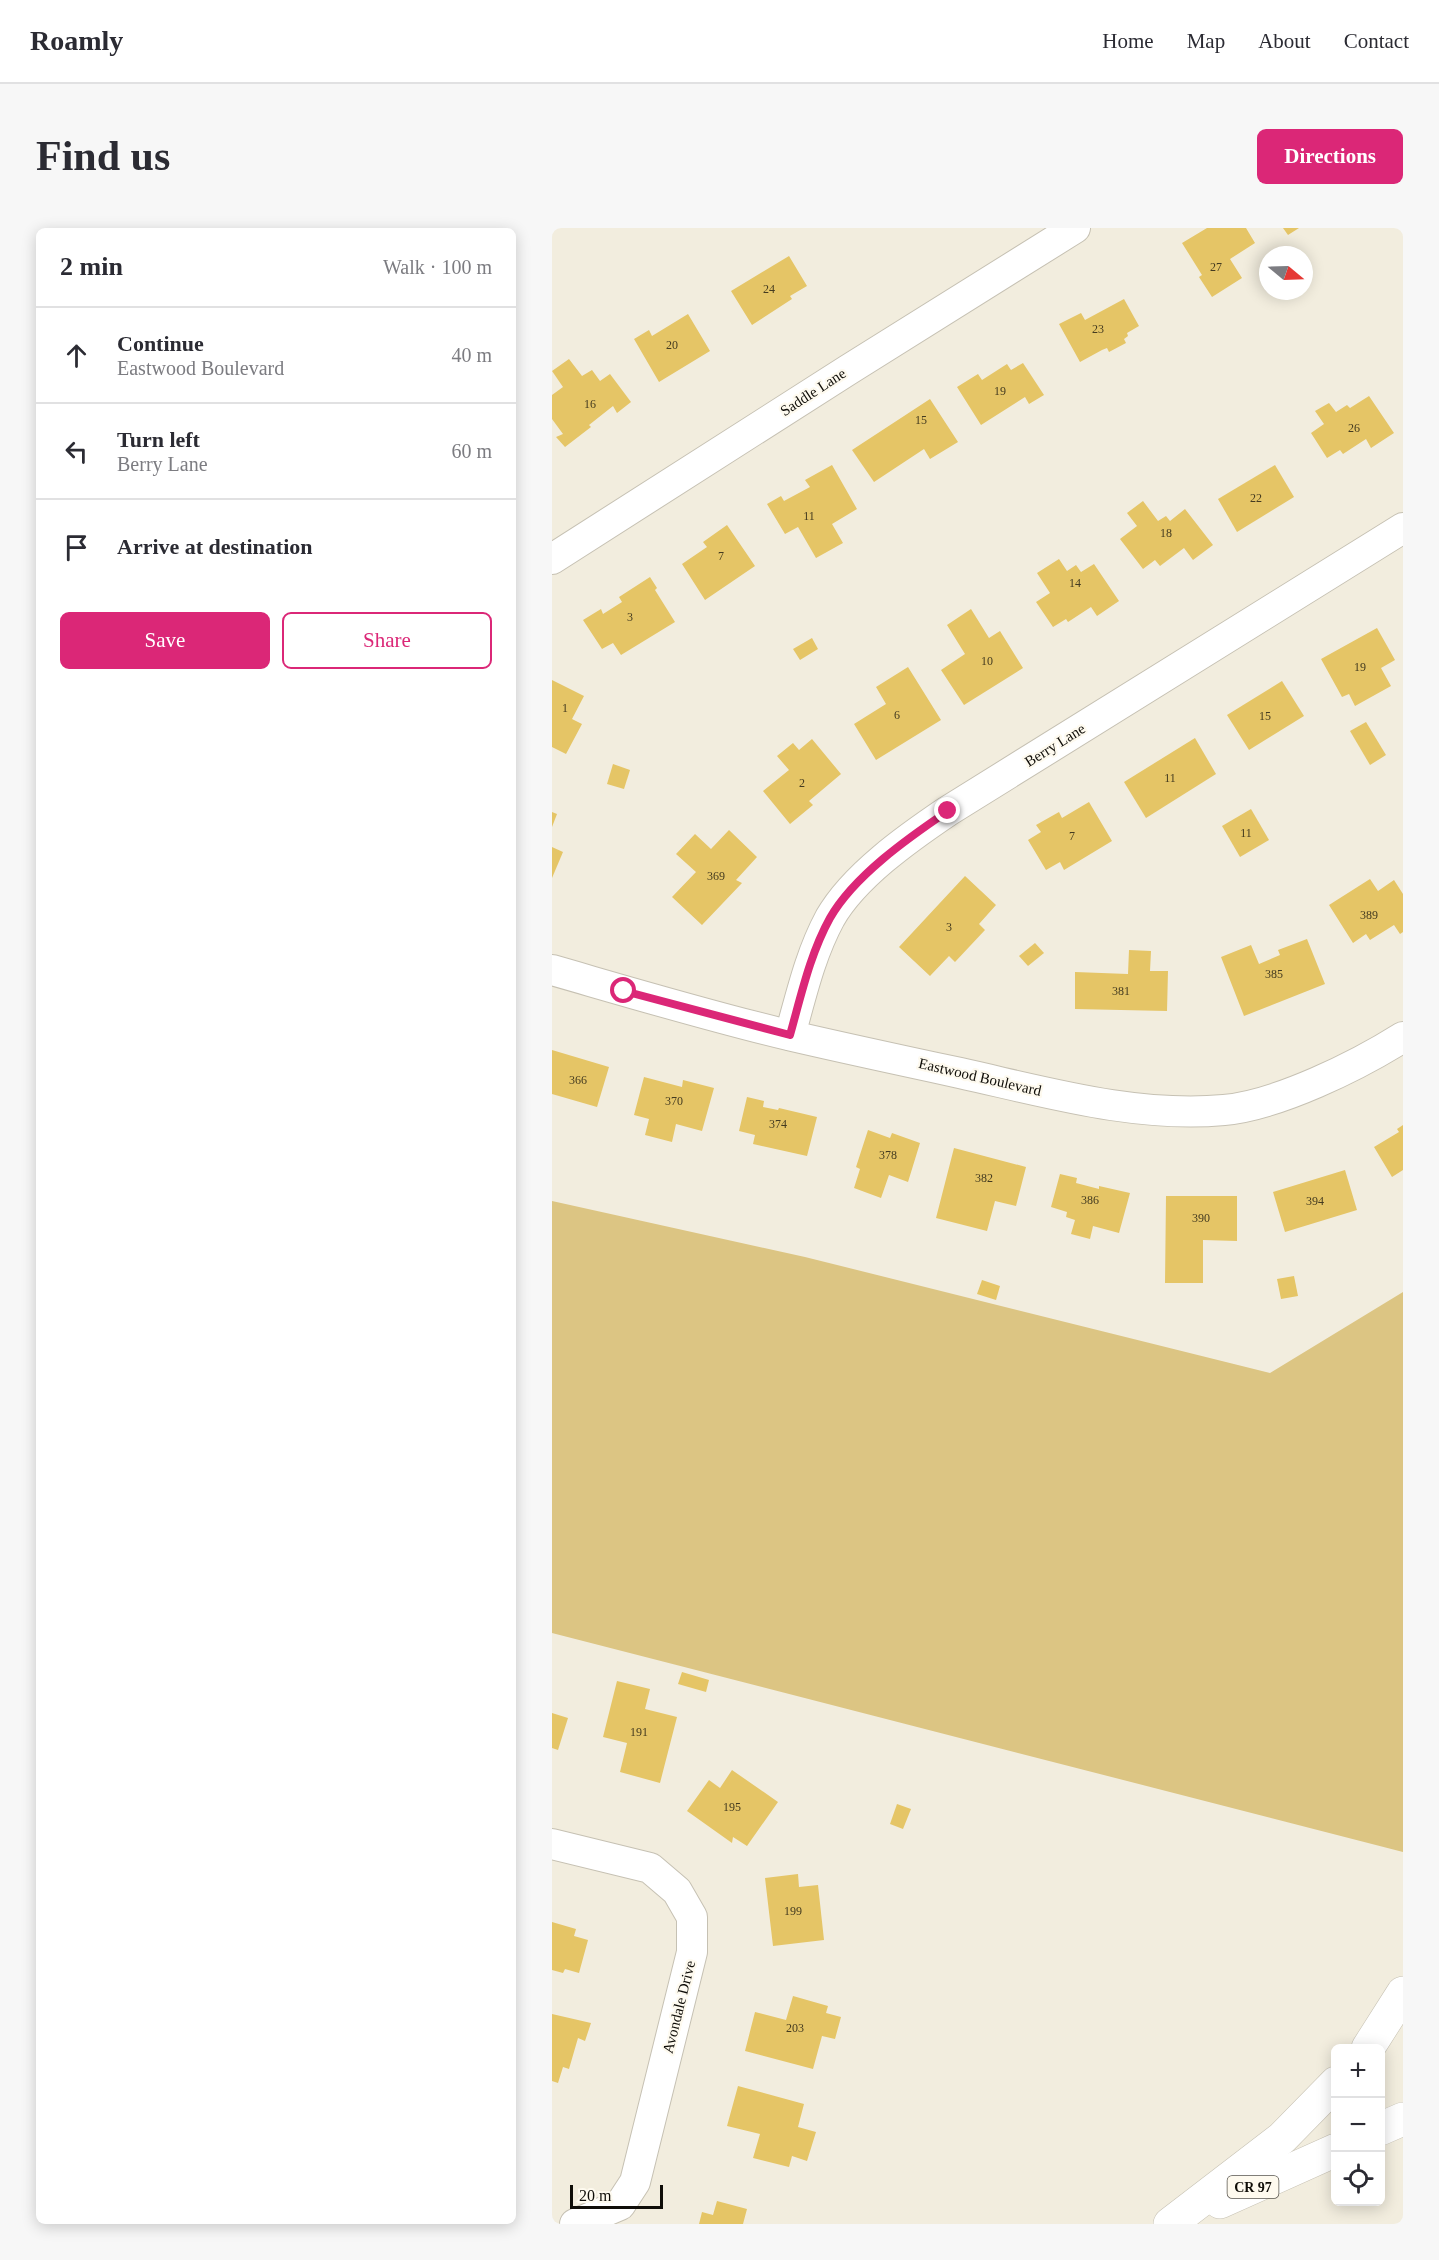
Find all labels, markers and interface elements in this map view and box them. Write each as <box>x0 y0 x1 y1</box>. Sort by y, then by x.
text: Roamly <box>30 25 123 56</box>
text: Home <box>1102 29 1154 53</box>
text: Map <box>1187 29 1225 53</box>
text: About <box>1258 29 1311 53</box>
text: Contact <box>1344 29 1409 53</box>
button: Directions <box>1257 129 1403 184</box>
text: Find us <box>36 133 170 179</box>
north arrow <box>1259 246 1313 300</box>
text: 2 min <box>60 252 123 281</box>
text: Walk · 100 m <box>383 256 492 278</box>
house number: 27 <box>1210 260 1222 274</box>
house number: 24 <box>763 282 775 296</box>
house number: 23 <box>1092 322 1104 336</box>
text: Continue <box>117 331 204 356</box>
house number: 20 <box>666 338 678 352</box>
icon: ahead <box>60 339 93 372</box>
text: 40 m <box>451 344 492 366</box>
text: Eastwood Boulevard <box>117 357 284 379</box>
street label: Saddle Lane <box>777 365 849 419</box>
house number: 19 <box>994 384 1006 398</box>
house number: 16 <box>584 397 596 411</box>
house number: 15 <box>915 413 927 427</box>
house number: 26 <box>1348 421 1360 435</box>
text: Turn left <box>117 427 200 452</box>
icon: left <box>60 435 93 468</box>
text: 60 m <box>451 440 492 462</box>
text: Berry Lane <box>117 453 208 475</box>
house number: 22 <box>1250 491 1262 505</box>
house number: 11 <box>803 509 815 523</box>
house number: 18 <box>1160 526 1172 540</box>
icon: arrive <box>60 531 93 564</box>
text: Arrive at destination <box>117 534 313 559</box>
house number: 7 <box>718 549 724 563</box>
house number: 14 <box>1069 576 1081 590</box>
house number: 3 <box>627 610 633 624</box>
button: Save <box>60 612 270 669</box>
button: Share <box>282 612 492 669</box>
house number: 10 <box>981 654 993 668</box>
house number: 19 <box>1354 660 1366 674</box>
house number: 1 <box>562 701 568 715</box>
house number: 6 <box>894 708 900 722</box>
house number: 15 <box>1259 709 1271 723</box>
street label: Berry Lane <box>1022 720 1088 770</box>
house number: 11 <box>1164 771 1176 785</box>
house number: 2 <box>799 776 805 790</box>
route end <box>934 797 960 823</box>
house number: 11 <box>1240 826 1252 840</box>
house number: 7 <box>1069 829 1075 843</box>
house number: 369 <box>707 869 725 883</box>
house number: 389 <box>1360 908 1378 922</box>
house number: 3 <box>946 920 952 934</box>
house number: 385 <box>1265 967 1283 981</box>
route start <box>610 977 636 1003</box>
house number: 381 <box>1112 984 1130 998</box>
street label: Eastwood Boulevard <box>917 1055 1043 1099</box>
house number: 366 <box>569 1073 587 1087</box>
house number: 370 <box>665 1094 683 1108</box>
house number: 374 <box>769 1117 787 1131</box>
house number: 378 <box>879 1148 897 1162</box>
house number: 382 <box>975 1171 993 1185</box>
house number: 386 <box>1081 1193 1099 1207</box>
house number: 394 <box>1306 1194 1324 1208</box>
house number: 390 <box>1192 1211 1210 1225</box>
house number: 191 <box>630 1725 648 1739</box>
house number: 195 <box>723 1800 741 1814</box>
house number: 199 <box>784 1904 802 1918</box>
street label: Avondale Drive <box>660 1959 698 2055</box>
house number: 203 <box>786 2021 804 2035</box>
map controls <box>1331 2044 1385 2206</box>
button: + <box>1331 2044 1385 2098</box>
button: − <box>1331 2098 1385 2152</box>
button: locate <box>1331 2152 1385 2206</box>
road number: CR 97 <box>1228 2176 1278 2198</box>
scale bar <box>570 2182 663 2210</box>
text: 20 m <box>579 2187 611 2204</box>

